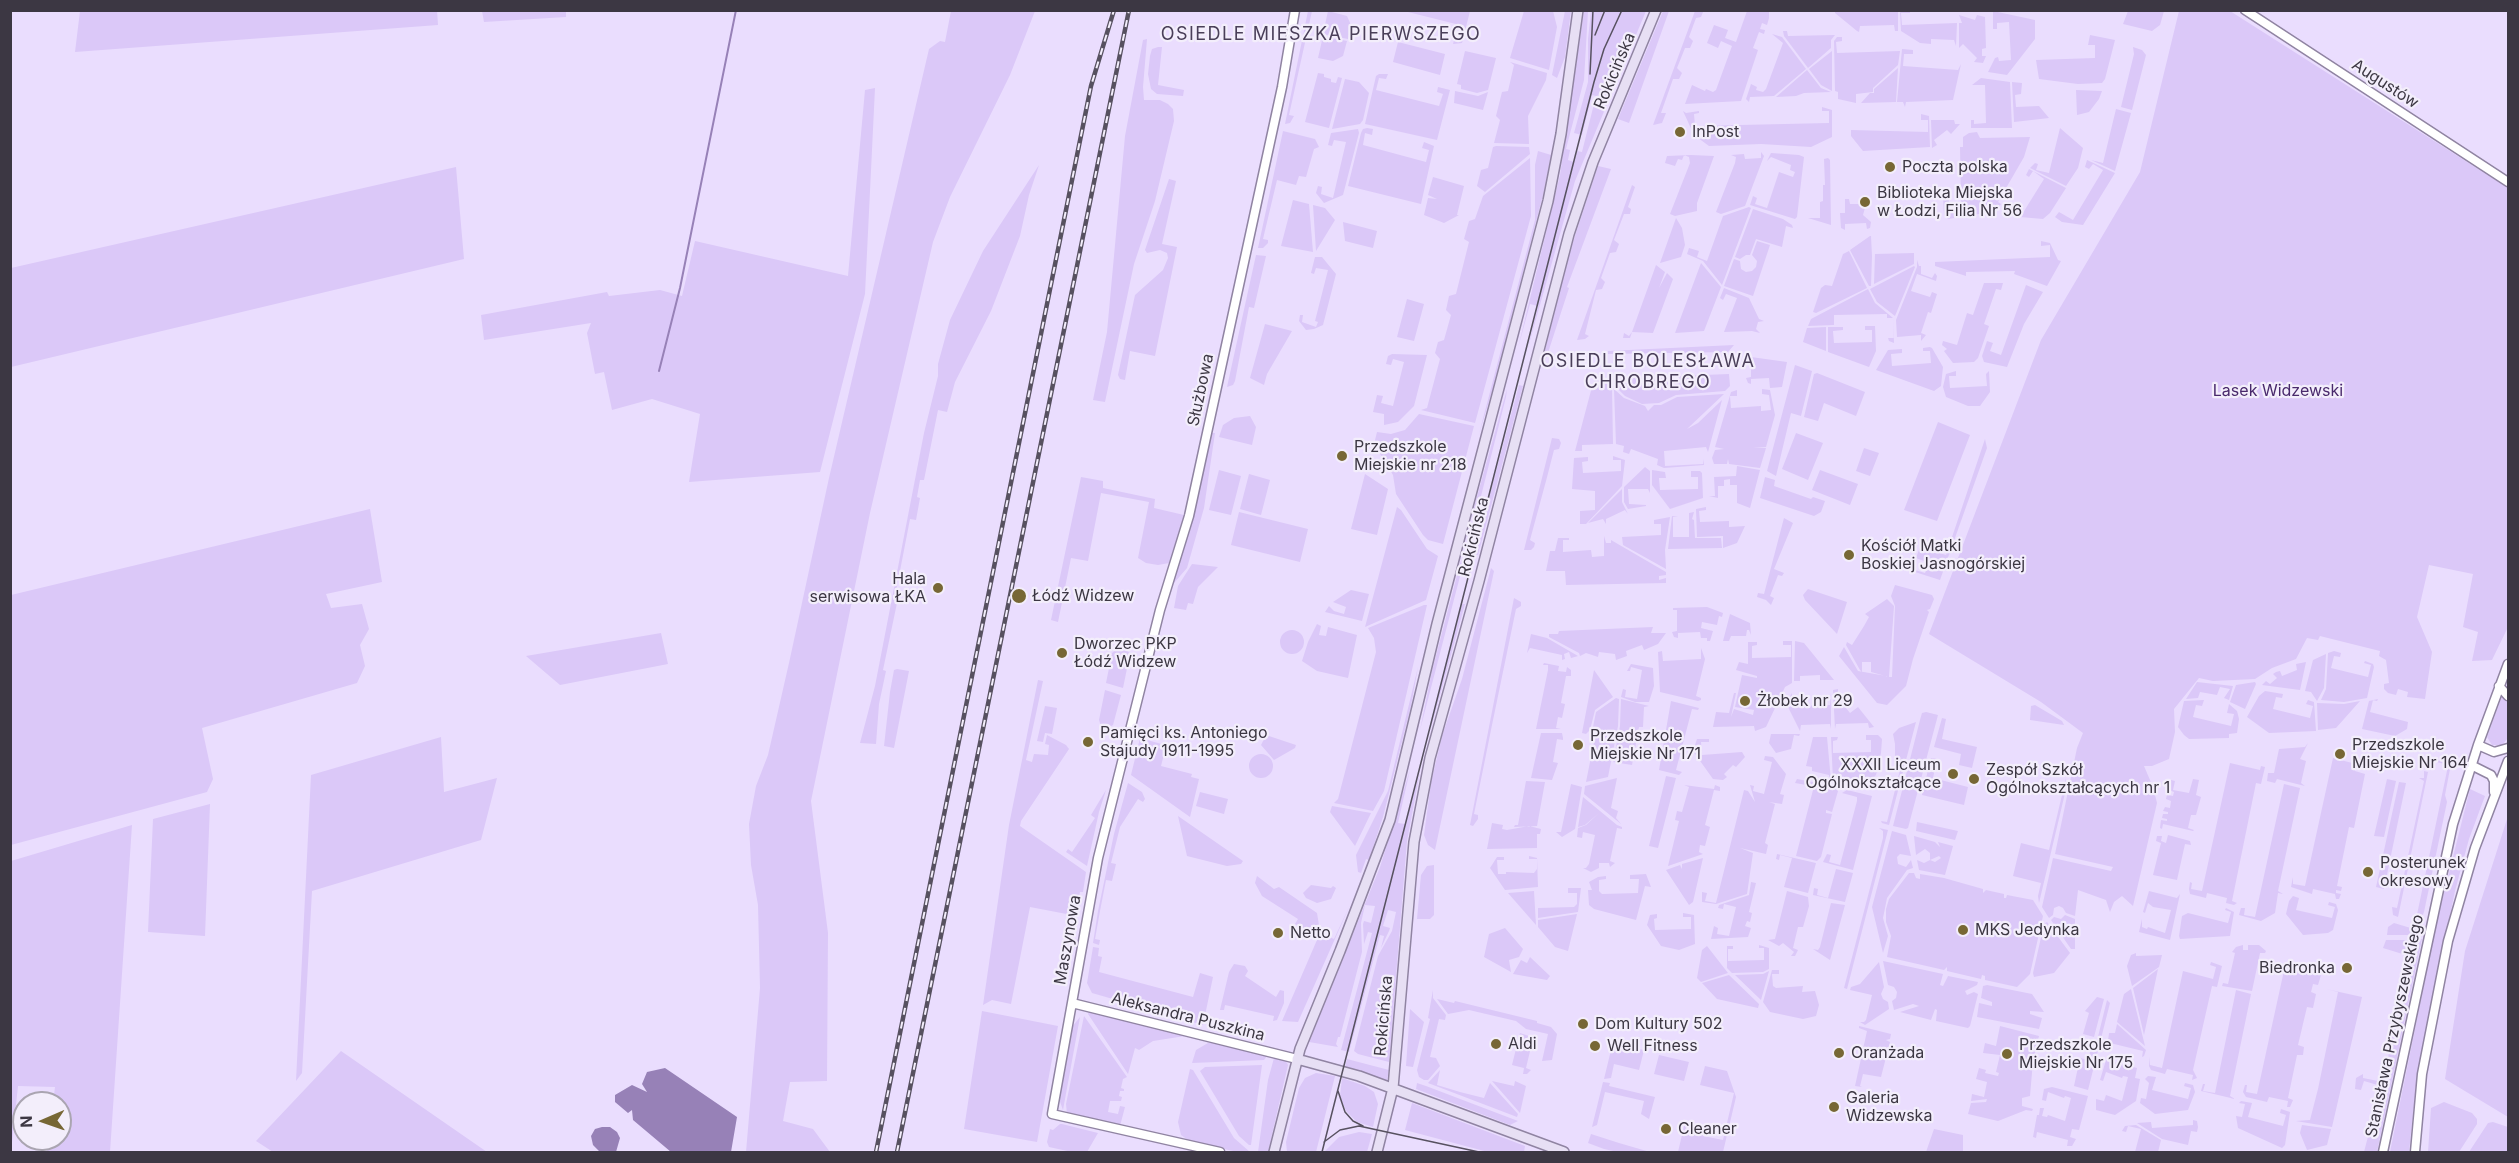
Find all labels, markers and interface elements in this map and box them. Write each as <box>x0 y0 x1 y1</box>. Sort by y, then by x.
district label: OSIEDLE MIESZKA PIERWSZEGO <box>1161 24 1481 46</box>
street label: Rokicińska <box>1590 30 1640 112</box>
street label: Augustów <box>2348 55 2422 113</box>
place label: InPost <box>1692 122 1739 142</box>
marker: InPost <box>1673 125 1687 139</box>
place label: Poczta polska <box>1902 157 2008 177</box>
marker: Poczta polska <box>1883 160 1897 174</box>
place label: Biblioteka Miejska w Łodzi, Filia Nr 56 <box>1877 183 2022 221</box>
marker: Biblioteka Miejska w Łodzi, Filia Nr 56 <box>1858 195 1872 209</box>
district label: OSIEDLE BOLESŁAWA CHROBREGO <box>1541 351 1755 394</box>
street label: Służbowa <box>1184 352 1218 428</box>
park label: Lasek Widzewski <box>2213 381 2343 401</box>
place label: Przedszkole Miejskie nr 218 <box>1354 437 1467 475</box>
marker: Przedszkole Miejskie nr 218 <box>1335 449 1349 463</box>
street label: Rokicińska <box>1455 495 1493 579</box>
place label: Kościół Matki Boskiej Jasnogórskiej <box>1861 536 2025 574</box>
marker: Kościół Matki Boskiej Jasnogórskiej <box>1842 548 1856 562</box>
place label: Hala serwisowa ŁKA <box>809 569 926 607</box>
marker: Hala serwisowa ŁKA <box>931 581 945 595</box>
place label: Łódź Widzew <box>1032 586 1134 606</box>
marker: Łódź Widzew <box>1010 587 1028 605</box>
place label: Dworzec PKP Łódź Widzew <box>1074 634 1177 672</box>
marker: Dworzec PKP Łódź Widzew <box>1055 646 1069 660</box>
place label: Żłobek nr 29 <box>1757 691 1853 711</box>
marker: Żłobek nr 29 <box>1738 694 1752 708</box>
place label: Pamięci ks. Antoniego Stajudy 1911-1995 <box>1100 723 1268 761</box>
place label: Przedszkole Miejskie Nr 171 <box>1590 726 1701 764</box>
marker: Pamięci ks. Antoniego Stajudy 1911-1995 <box>1081 735 1095 749</box>
place label: Przedszkole Miejskie Nr 164 <box>2352 735 2468 773</box>
marker: Przedszkole Miejskie Nr 171 <box>1571 738 1585 752</box>
marker: Przedszkole Miejskie Nr 164 <box>2333 747 2347 761</box>
place label: XXXII Liceum Ogólnokształcące <box>1805 755 1941 793</box>
place label: Zespół Szkół Ogólnokształcących nr 1 <box>1986 760 2170 798</box>
marker: XXXII Liceum Ogólnokształcące <box>1946 767 1960 781</box>
marker: Zespół Szkół Ogólnokształcących nr 1 <box>1967 772 1981 786</box>
place label: Posterunek okresowy <box>2380 853 2466 891</box>
marker: Posterunek okresowy <box>2361 865 2375 879</box>
street label: Maszynowa <box>1051 894 1085 986</box>
street label: Stanisława Przybyszewskiego <box>2362 913 2428 1139</box>
place label: MKS Jedynka <box>1975 920 2079 940</box>
place label: Netto <box>1290 923 1331 943</box>
marker: MKS Jedynka <box>1956 923 1970 937</box>
marker: Netto <box>1271 926 1285 940</box>
place label: Biedronka <box>2259 958 2335 978</box>
marker: Biedronka <box>2340 961 2354 975</box>
street label: Rokicińska <box>1371 975 1397 1057</box>
street label: Aleksandra Puszkina <box>1109 989 1267 1045</box>
place label: Dom Kultury 502 <box>1595 1014 1722 1034</box>
marker: Dom Kultury 502 <box>1576 1017 1590 1031</box>
place label: Aldi <box>1508 1034 1537 1054</box>
place label: Przedszkole Miejskie Nr 175 <box>2019 1035 2133 1073</box>
place label: Well Fitness <box>1607 1036 1698 1056</box>
marker: Aldi <box>1489 1037 1503 1051</box>
marker: Well Fitness <box>1588 1039 1602 1053</box>
place label: Oranżada <box>1851 1043 1924 1063</box>
marker: Oranżada <box>1832 1046 1846 1060</box>
marker: Przedszkole Miejskie Nr 175 <box>2000 1047 2014 1061</box>
place label: Galeria Widzewska <box>1846 1088 1932 1126</box>
north arrow <box>12 1091 72 1151</box>
marker: Galeria Widzewska <box>1827 1100 1841 1114</box>
text: N <box>16 1115 36 1128</box>
place label: Cleaner <box>1678 1119 1737 1139</box>
marker: Cleaner <box>1659 1122 1673 1136</box>

